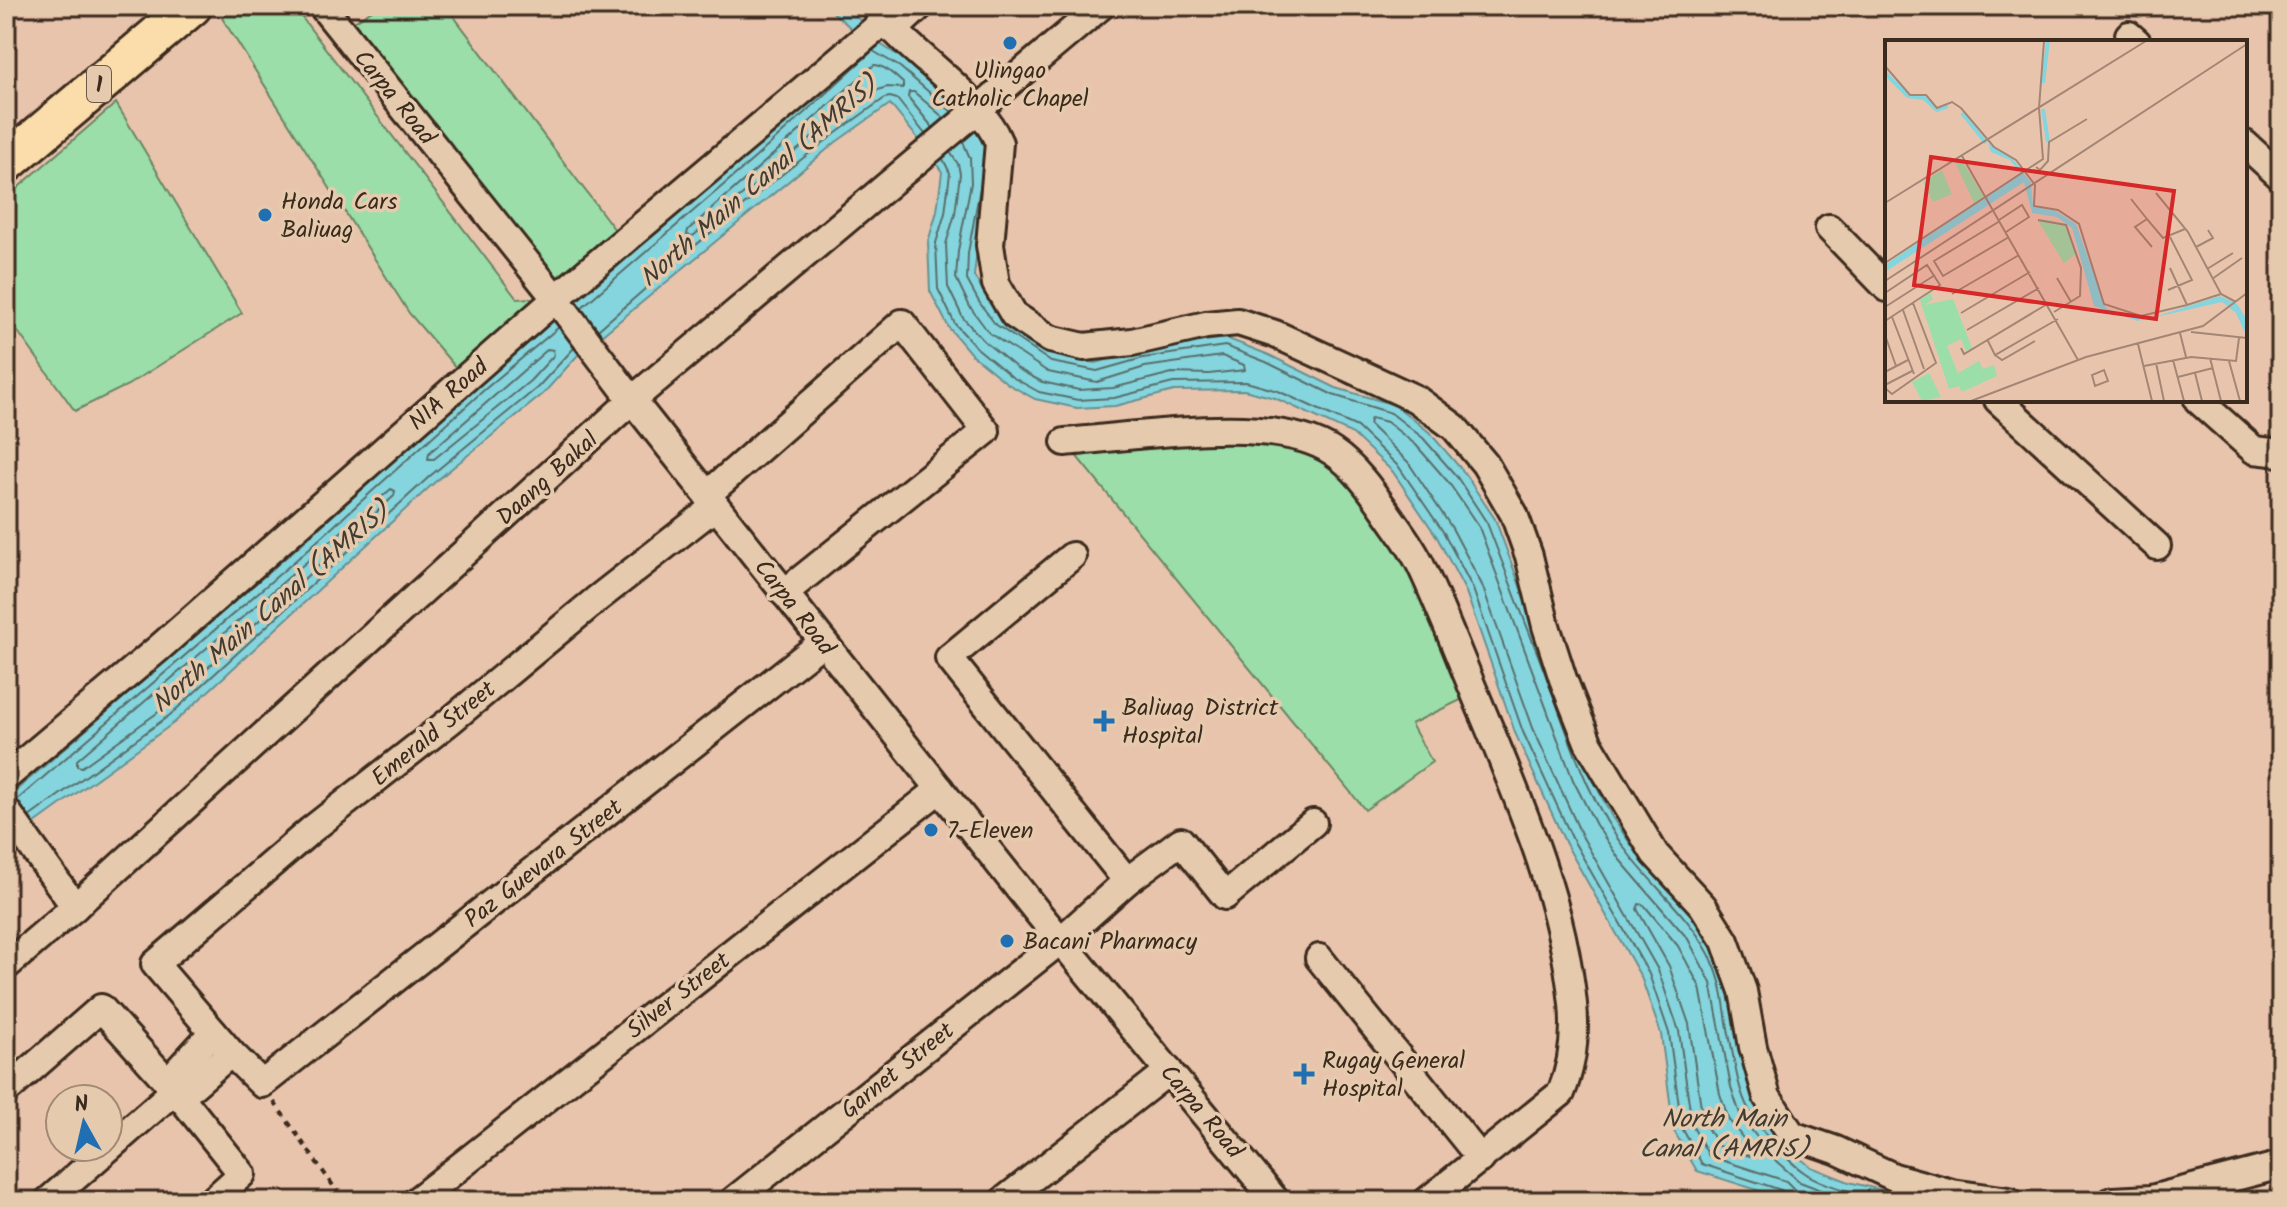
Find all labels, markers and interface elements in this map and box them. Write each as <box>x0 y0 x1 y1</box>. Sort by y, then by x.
marker: Ulingao Catholic Chapel <box>1001 34 1019 52</box>
inset map <box>1885 40 2247 402</box>
street label: Carpa Road <box>343 41 446 155</box>
place label: Ulingao Catholic Chapel <box>931 52 1089 119</box>
water label: North Main Canal (AMRIS) <box>630 65 890 299</box>
road number: 1 <box>87 66 111 102</box>
place label: Honda Cars Baliuag <box>281 183 397 250</box>
marker: Honda Cars Baliuag <box>256 206 274 224</box>
street label: NIA Road <box>400 348 499 441</box>
street label: Daang Bakal <box>488 422 608 536</box>
water label: North Main Canal (AMRIS) <box>142 491 402 725</box>
street label: Carpa Road <box>743 551 845 666</box>
street label: Emerald Street <box>363 671 506 797</box>
place label: Baliuag District Hospital <box>1122 689 1279 756</box>
marker: Baliuag District Hospital <box>1093 710 1115 732</box>
street label: Paz Guevara Street <box>456 789 632 939</box>
place label: 7-Eleven <box>947 812 1034 851</box>
marker: 7-Eleven <box>922 821 940 839</box>
place label: Bacani Pharmacy <box>1023 923 1198 962</box>
marker: Bacani Pharmacy <box>998 932 1016 950</box>
street label: Silver Street <box>618 942 740 1050</box>
street label: Garnet Street <box>832 1012 964 1130</box>
place label: Rugay General Hospital <box>1322 1042 1465 1109</box>
street label: Carpa Road <box>1149 1056 1253 1169</box>
marker: Rugay General Hospital <box>1293 1063 1315 1085</box>
north arrow <box>44 1083 124 1163</box>
text: N <box>72 1087 91 1124</box>
water label: North Main Canal (AMRIS) <box>1639 1099 1812 1171</box>

